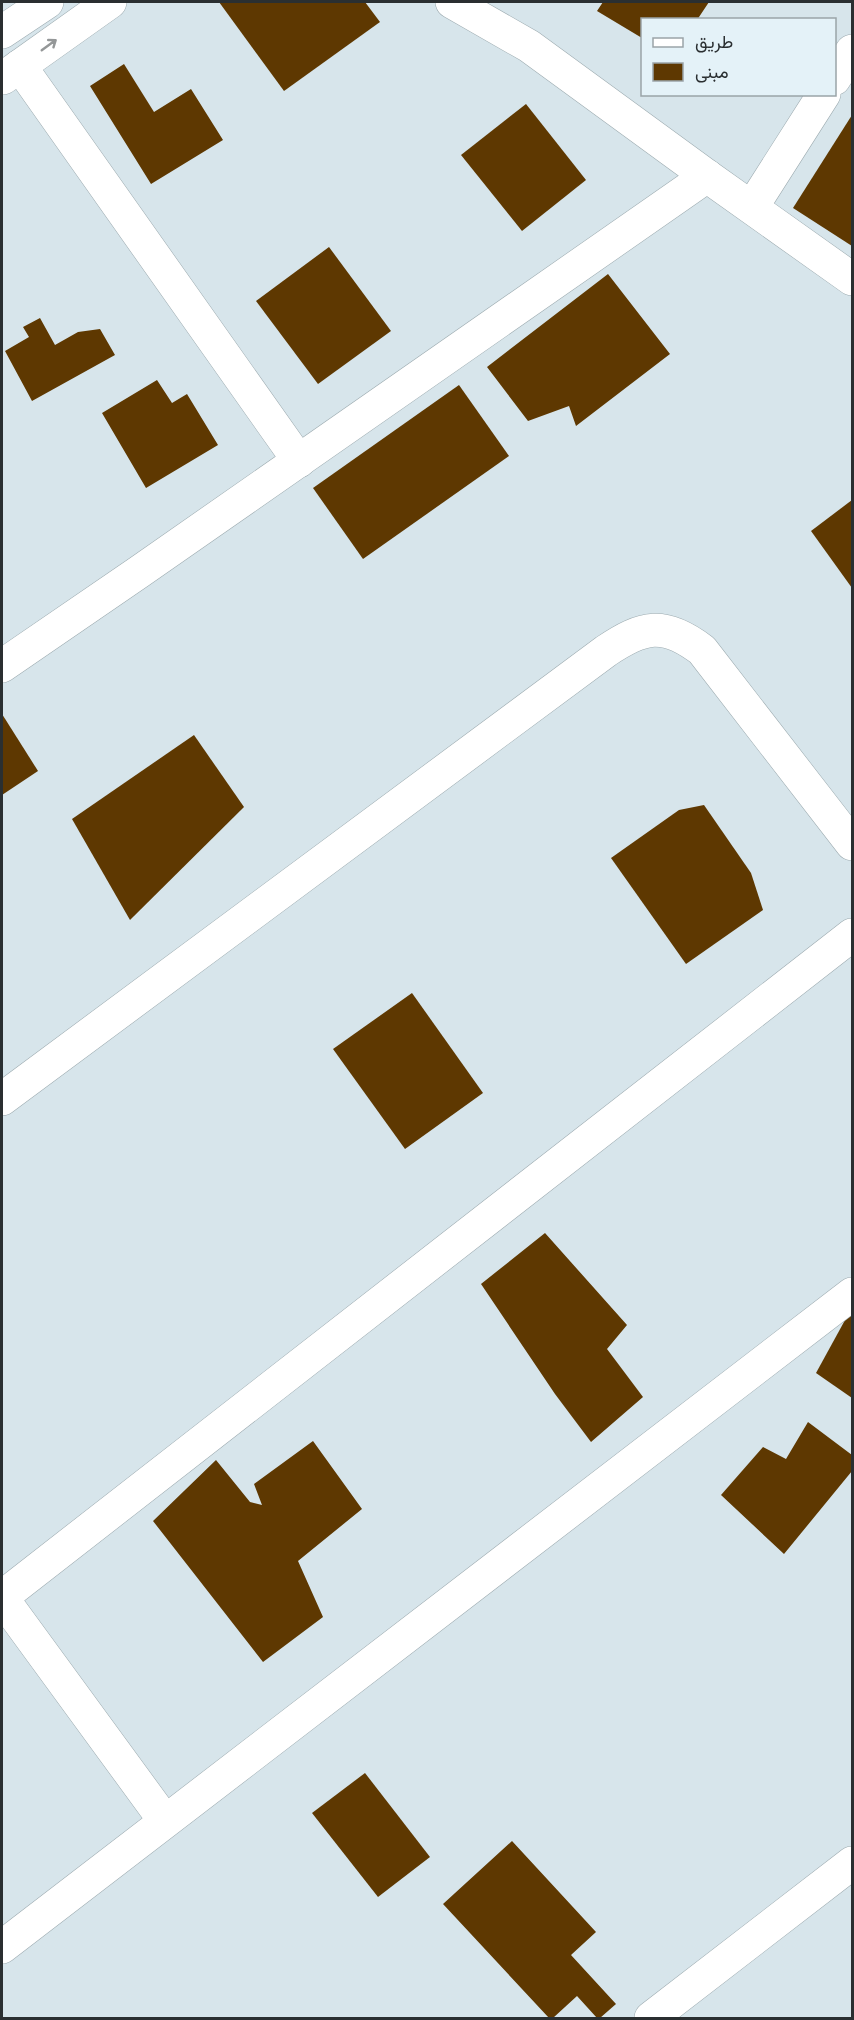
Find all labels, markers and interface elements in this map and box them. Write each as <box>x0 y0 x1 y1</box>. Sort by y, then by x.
legend <box>641 18 836 96</box>
text: طريق <box>695 31 733 53</box>
one-way arrow <box>41 39 57 51</box>
text: مبنى <box>695 61 729 83</box>

